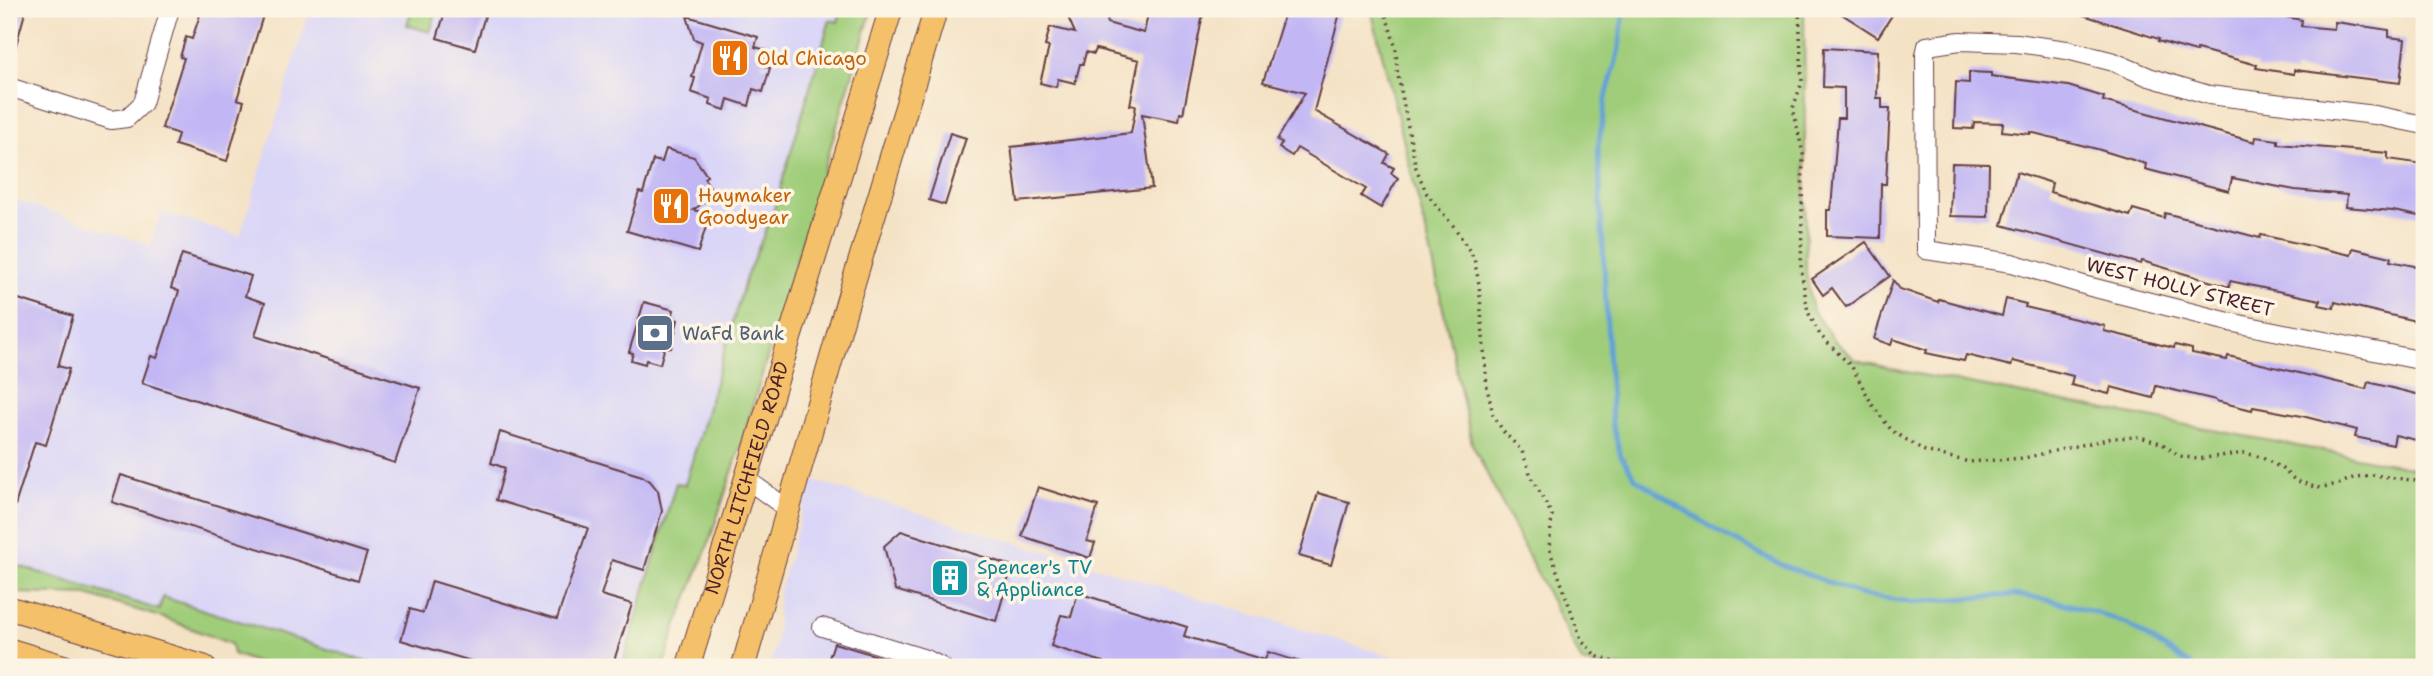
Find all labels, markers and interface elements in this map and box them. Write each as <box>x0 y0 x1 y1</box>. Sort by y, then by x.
restaurant icon: Old Chicago <box>709 37 751 79</box>
place label: Old Chicago <box>757 46 867 71</box>
place label: Haymaker Goodyear <box>698 183 792 230</box>
restaurant icon: Haymaker Goodyear <box>650 185 692 227</box>
street label: WEST HOLLY STREET <box>2083 252 2277 323</box>
bank icon: WaFd Bank <box>634 312 676 354</box>
place label: WaFd Bank <box>682 321 785 346</box>
street label: NORTH LITCHFIELD ROAD <box>699 358 794 597</box>
place label: Spencer's TV & Appliance <box>977 555 1092 602</box>
building icon: Spencer's TV & Appliance <box>929 557 971 599</box>

